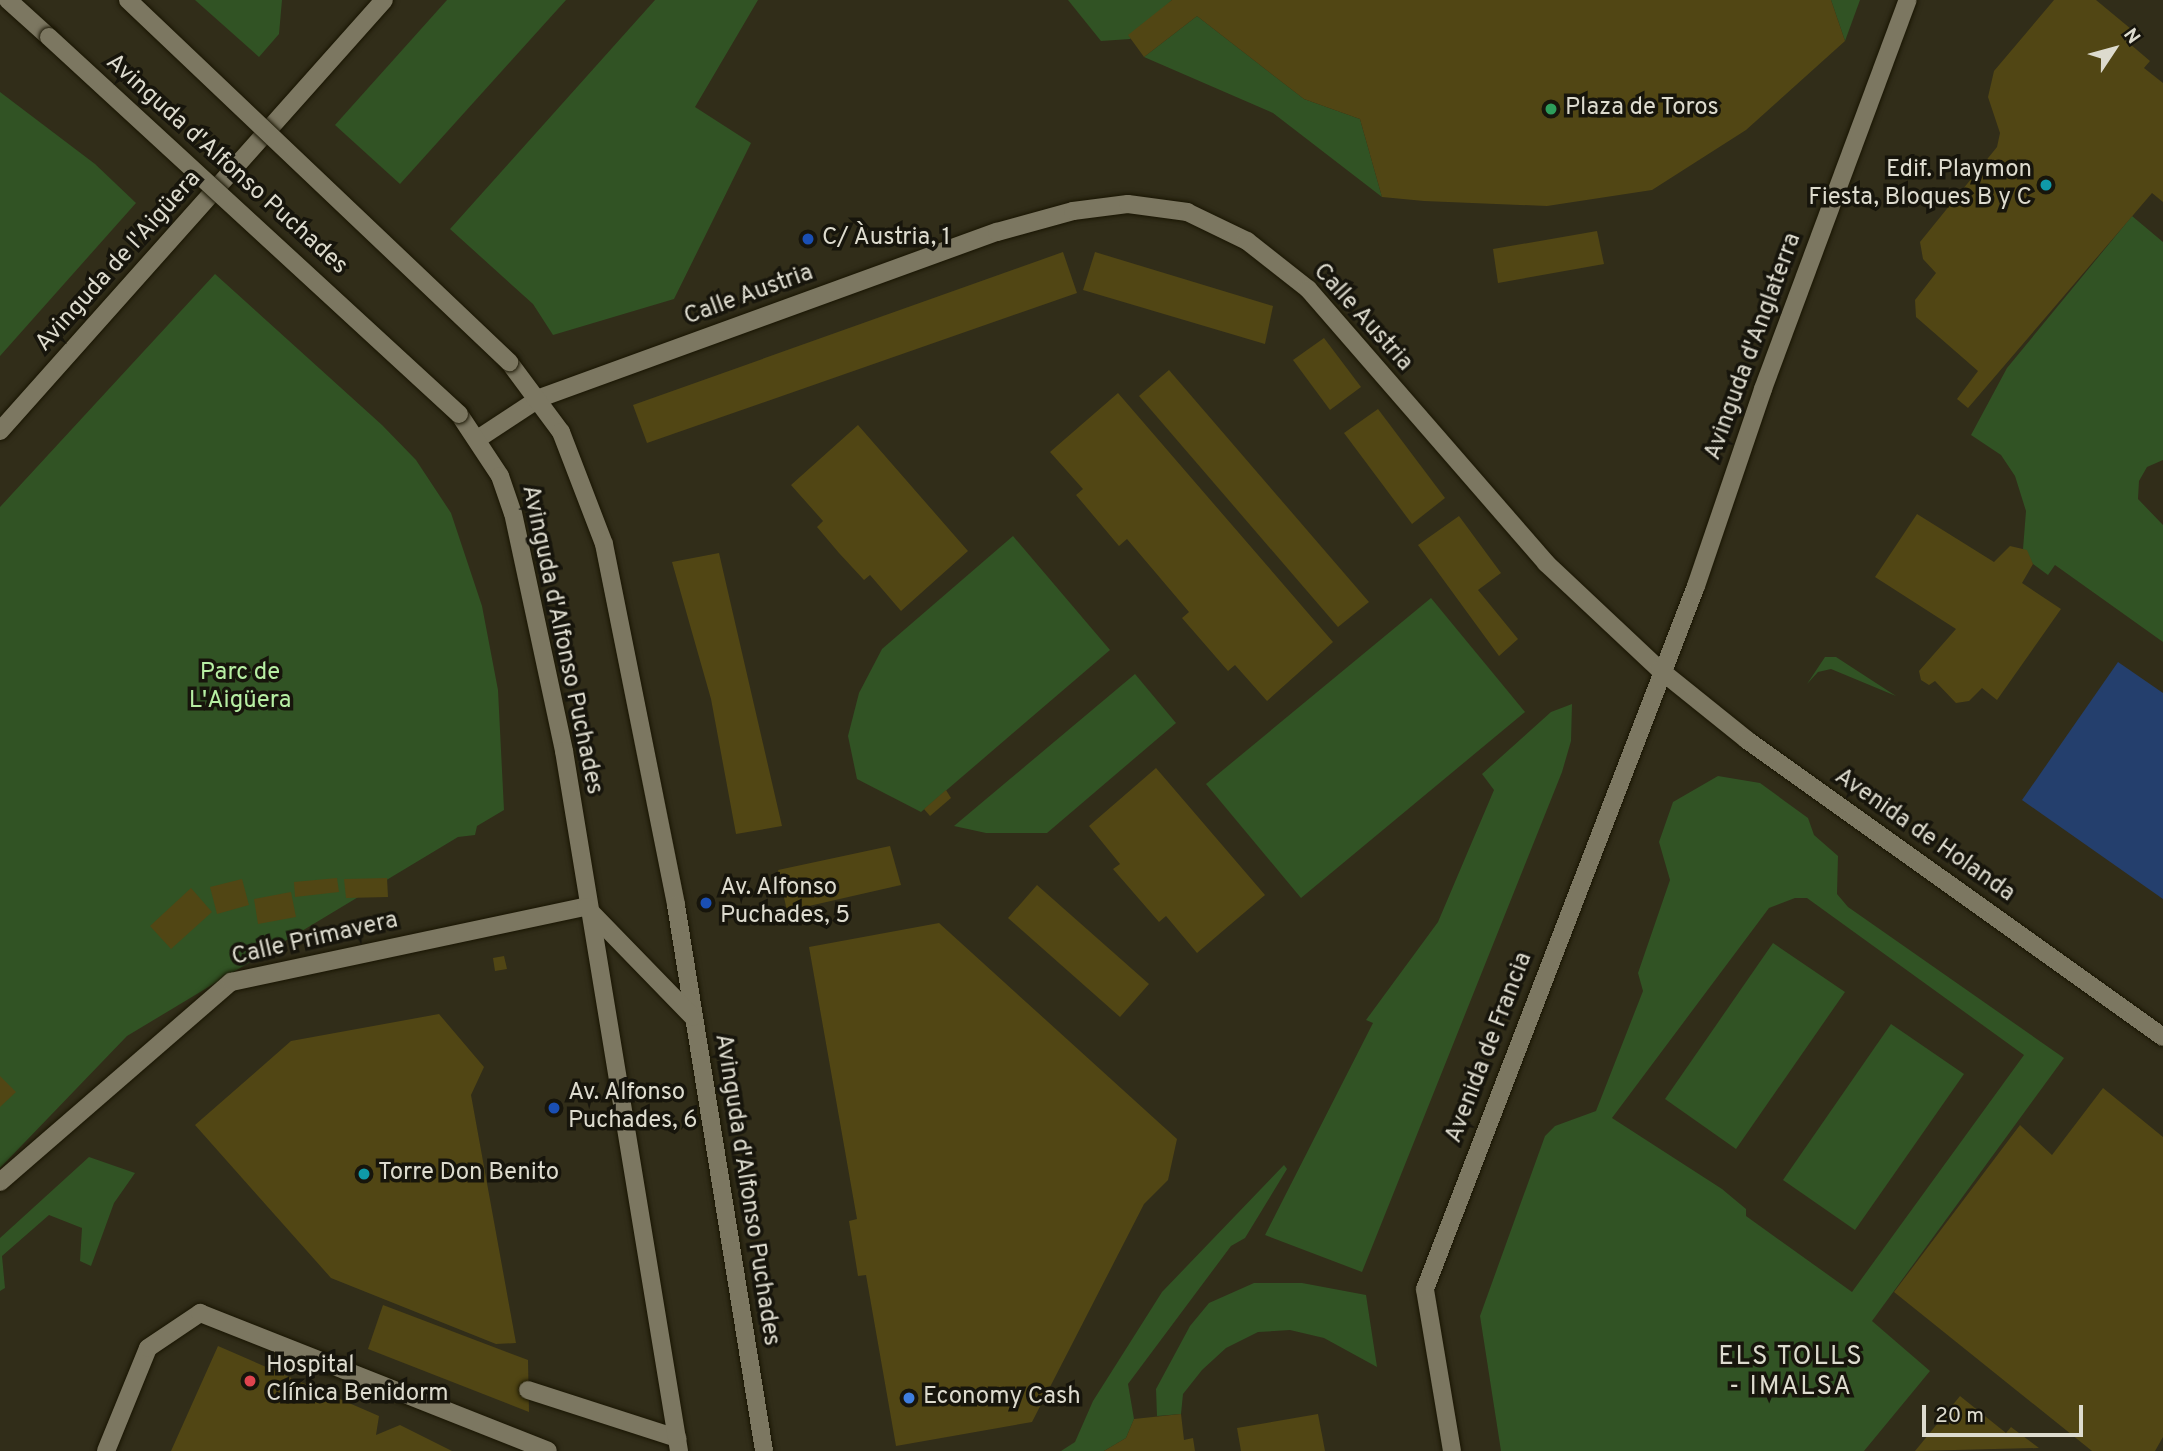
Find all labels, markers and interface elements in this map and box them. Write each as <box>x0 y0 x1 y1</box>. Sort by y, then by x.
north arrow <box>2079 14 2149 84</box>
text: N <box>2117 24 2145 49</box>
street label: Avinguda d'Alfonso Puchades <box>99 49 353 281</box>
place label: Plaza de Toros <box>1565 95 1720 123</box>
marker: Plaza de Toros <box>1543 101 1559 117</box>
place label: Edif. Playmon Fiesta, Bloques B y C <box>1808 157 2032 213</box>
street label: Avinguda de l'Aigüera <box>30 166 208 358</box>
marker: Edif. Playmon Fiesta, Bloques B y C <box>2038 177 2054 193</box>
place label: C/ Àustria, 1 <box>822 225 952 253</box>
street label: Avinguda d'Anglaterra <box>1700 230 1808 464</box>
marker: C/ Àustria, 1 <box>800 231 816 247</box>
street label: Calle Austria <box>1306 258 1418 378</box>
street label: Calle Austria <box>680 259 818 333</box>
street label: Avinguda d'Alfonso Puchades <box>514 483 608 797</box>
park label: Parc de L'Aigüera <box>189 660 291 716</box>
street label: Avenida de Holanda <box>1828 763 2020 909</box>
place label: Av. Alfonso Puchades, 5 <box>720 875 850 931</box>
marker: Av. Alfonso Puchades, 5 <box>698 895 714 911</box>
street label: Calle Primavera <box>229 907 401 973</box>
street label: Avenida de Francia <box>1440 949 1540 1147</box>
street label: Avinguda d'Alfonso Puchades <box>707 1032 785 1348</box>
place label: Av. Alfonso Puchades, 6 <box>568 1080 698 1136</box>
marker: Av. Alfonso Puchades, 6 <box>546 1100 562 1116</box>
place label: Torre Don Benito <box>378 1160 559 1188</box>
marker: Torre Don Benito <box>356 1166 372 1182</box>
district label: ELS TOLLS - IMALSA <box>1719 1342 1863 1404</box>
place label: Hospital Clínica Benidorm <box>266 1353 449 1409</box>
marker: Hospital Clínica Benidorm <box>240 1371 260 1391</box>
place label: Economy Cash <box>923 1384 1081 1412</box>
marker: Economy Cash <box>901 1390 917 1406</box>
scale bar <box>1925 1392 2086 1436</box>
text: 20 m <box>1935 1403 1984 1430</box>

